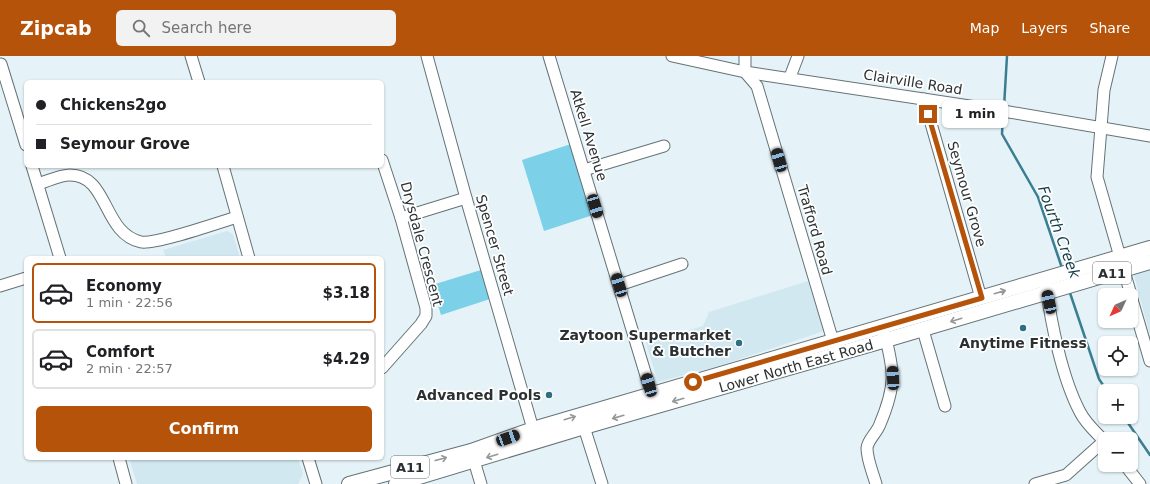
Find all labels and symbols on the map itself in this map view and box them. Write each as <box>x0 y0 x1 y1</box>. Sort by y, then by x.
street label: Clairville Road <box>862 66 964 98</box>
street label: Atkell Avenue <box>567 87 611 183</box>
callout: 1 min <box>942 100 1008 128</box>
route end <box>919 105 937 123</box>
street label: Seymour Grove <box>944 139 990 249</box>
car <box>770 147 788 173</box>
street label: Drysdale Crescent <box>398 180 446 309</box>
street label: Trafford Road <box>794 182 836 277</box>
water label: Fourth Creek <box>1034 183 1085 282</box>
street label: Spencer Street <box>473 193 517 298</box>
car <box>586 193 604 219</box>
road number: A11 <box>1093 262 1131 284</box>
car <box>610 272 628 298</box>
one-way arrow <box>994 288 1007 295</box>
north arrow <box>1098 288 1138 328</box>
car <box>1041 289 1057 315</box>
one-way arrow <box>949 317 962 324</box>
marker: Anytime Fitness <box>1018 323 1028 333</box>
place label: Zaytoon Supermarket & Butcher <box>559 327 731 359</box>
place label: Anytime Fitness <box>959 335 1087 351</box>
street label: Lower North East Road <box>717 336 875 396</box>
marker: Zaytoon Supermarket & Butcher <box>734 338 744 348</box>
car <box>886 366 900 390</box>
car <box>640 372 658 398</box>
route start <box>684 373 702 391</box>
place label: Advanced Pools <box>416 387 541 403</box>
marker: Advanced Pools <box>544 390 554 400</box>
one-way arrow <box>672 397 685 404</box>
one-way arrow <box>564 414 577 421</box>
one-way arrow <box>612 414 625 422</box>
car <box>495 428 521 448</box>
one-way arrow <box>486 452 498 460</box>
one-way arrow <box>434 455 447 462</box>
road number: A11 <box>391 456 429 478</box>

